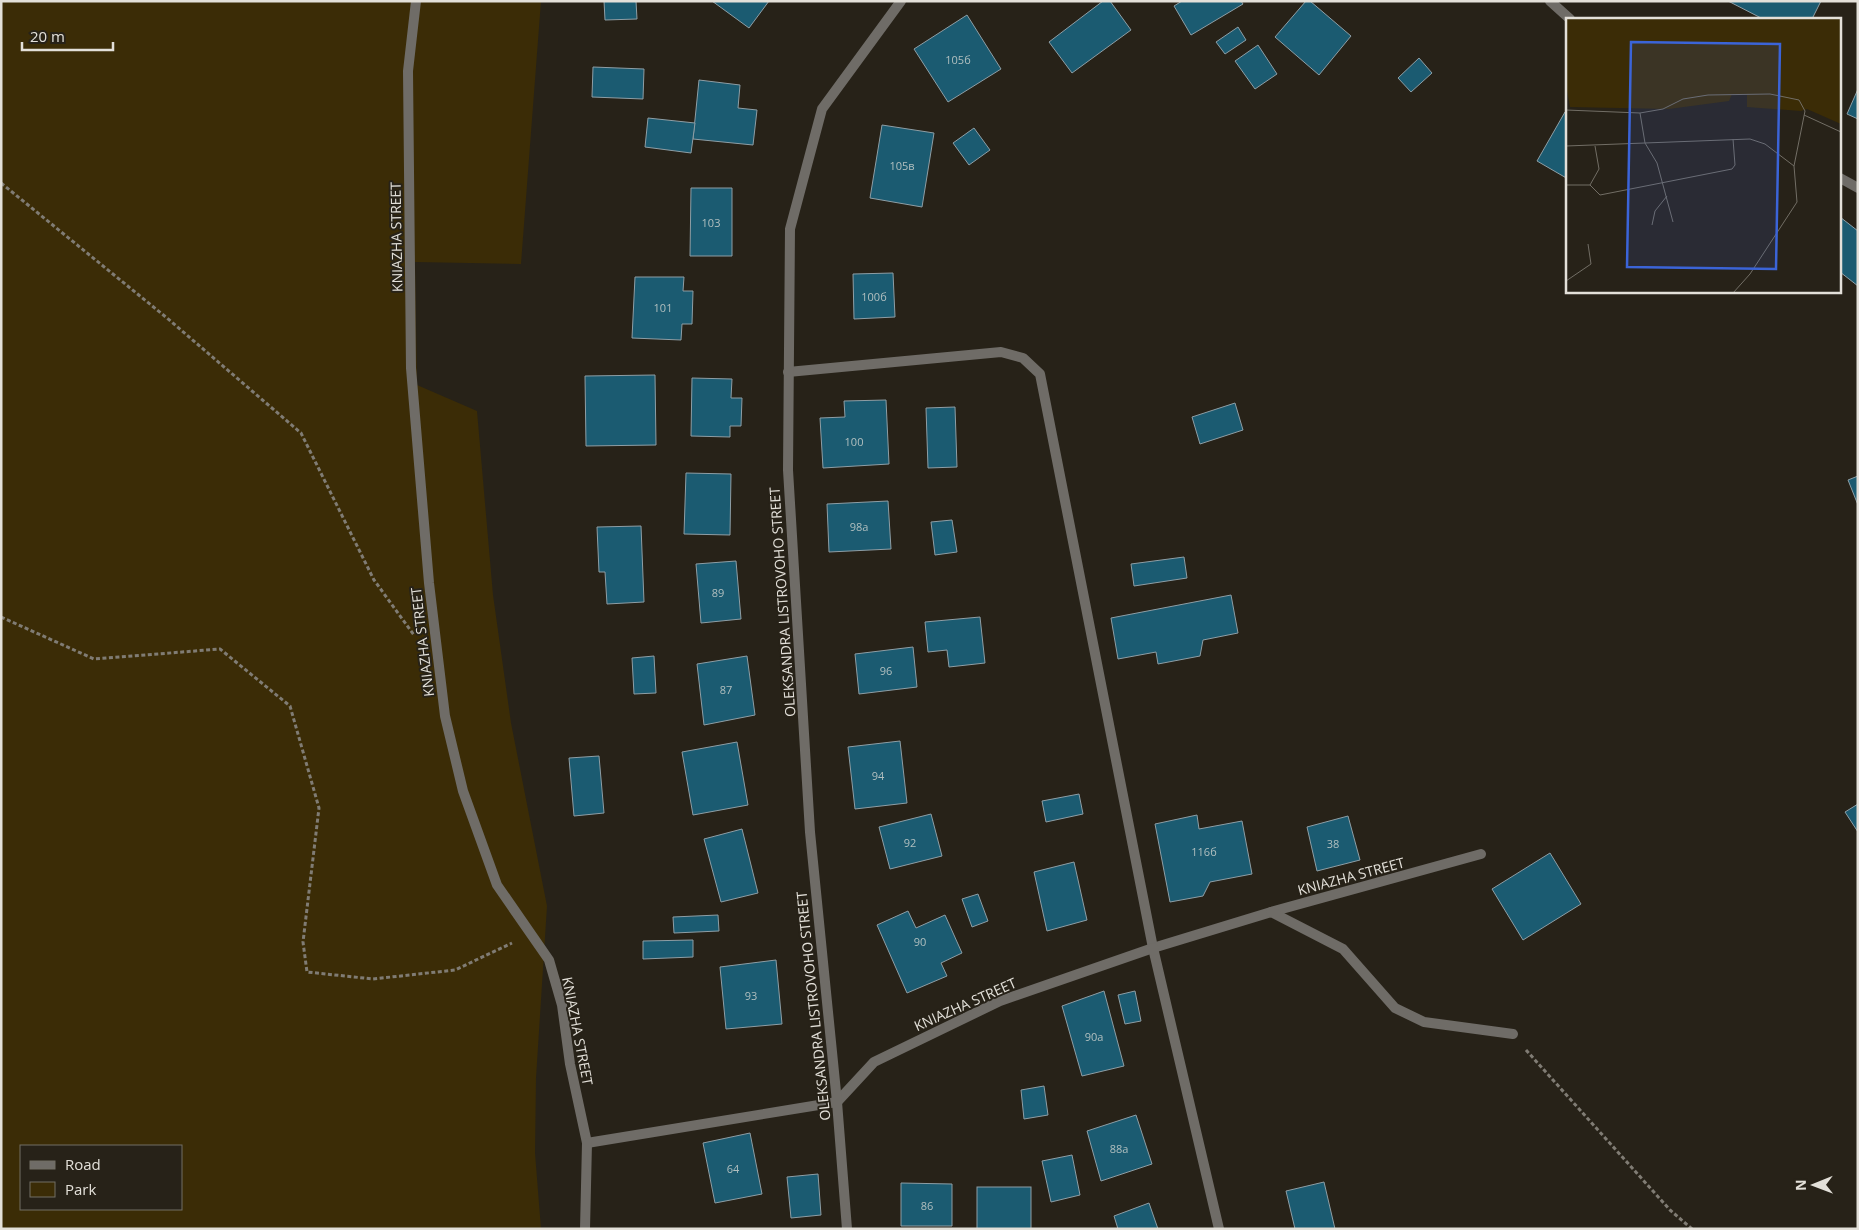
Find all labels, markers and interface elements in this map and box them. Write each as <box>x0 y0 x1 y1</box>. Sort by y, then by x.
inset map <box>1566 18 1842 292</box>
scale bar <box>22 20 114 52</box>
text: 20 m <box>30 26 65 46</box>
house number: 105б <box>945 52 971 67</box>
house number: 105в <box>889 158 915 173</box>
street label: KNIAZHA STREET <box>386 182 406 292</box>
house number: 103 <box>702 215 720 230</box>
house number: 100б <box>861 289 887 304</box>
house number: 101 <box>654 300 672 315</box>
house number: 100 <box>845 434 863 449</box>
street label: OLEKSANDRA LISTROVOHO STREET <box>764 486 800 718</box>
house number: 98а <box>850 519 868 534</box>
house number: 89 <box>712 585 724 600</box>
street label: KNIAZHA STREET <box>406 586 438 698</box>
house number: 96 <box>880 663 892 678</box>
house number: 87 <box>720 682 732 697</box>
house number: 94 <box>872 768 885 783</box>
house number: 92 <box>904 835 916 850</box>
house number: 38 <box>1327 836 1339 851</box>
house number: 116б <box>1191 844 1217 859</box>
street label: KNIAZHA STREET <box>1295 853 1407 899</box>
street label: OLEKSANDRA LISTROVOHO STREET <box>791 890 834 1122</box>
house number: 90 <box>914 934 926 949</box>
street label: KNIAZHA STREET <box>911 973 1019 1035</box>
street label: KNIAZHA STREET <box>558 975 598 1087</box>
house number: 93 <box>745 988 757 1003</box>
house number: 90а <box>1085 1029 1103 1044</box>
house number: 88а <box>1110 1141 1128 1156</box>
legend <box>20 1145 182 1210</box>
text: Road <box>65 1154 101 1174</box>
north arrow <box>1789 1160 1839 1210</box>
house number: 64 <box>727 1161 740 1176</box>
text: Park <box>65 1179 96 1199</box>
text: N <box>1791 1179 1810 1191</box>
house number: 86 <box>921 1198 933 1213</box>

